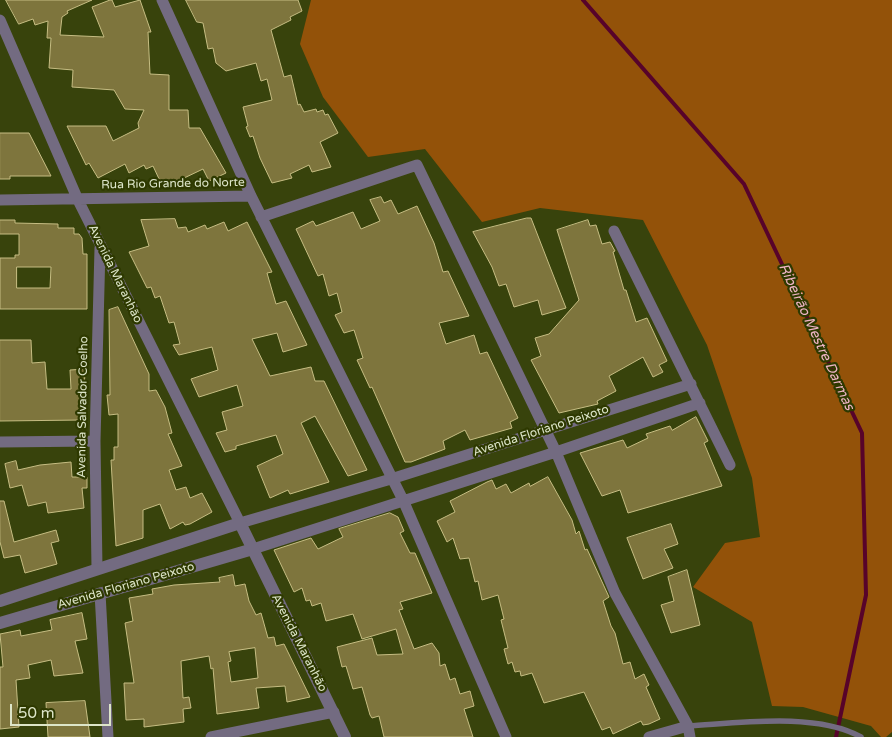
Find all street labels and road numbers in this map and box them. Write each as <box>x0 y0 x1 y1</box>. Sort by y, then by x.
street label: Rua Rio Grande do Norte <box>101 176 245 192</box>
street label: Avenida Maranhão <box>85 222 145 326</box>
street label: Avenida Salvador Coelho <box>75 336 91 478</box>
street label: Avenida Floriano Peixoto <box>471 402 611 460</box>
street label: Avenida Floriano Peixoto <box>56 560 196 612</box>
street label: Avenida Maranhão <box>268 592 330 694</box>

